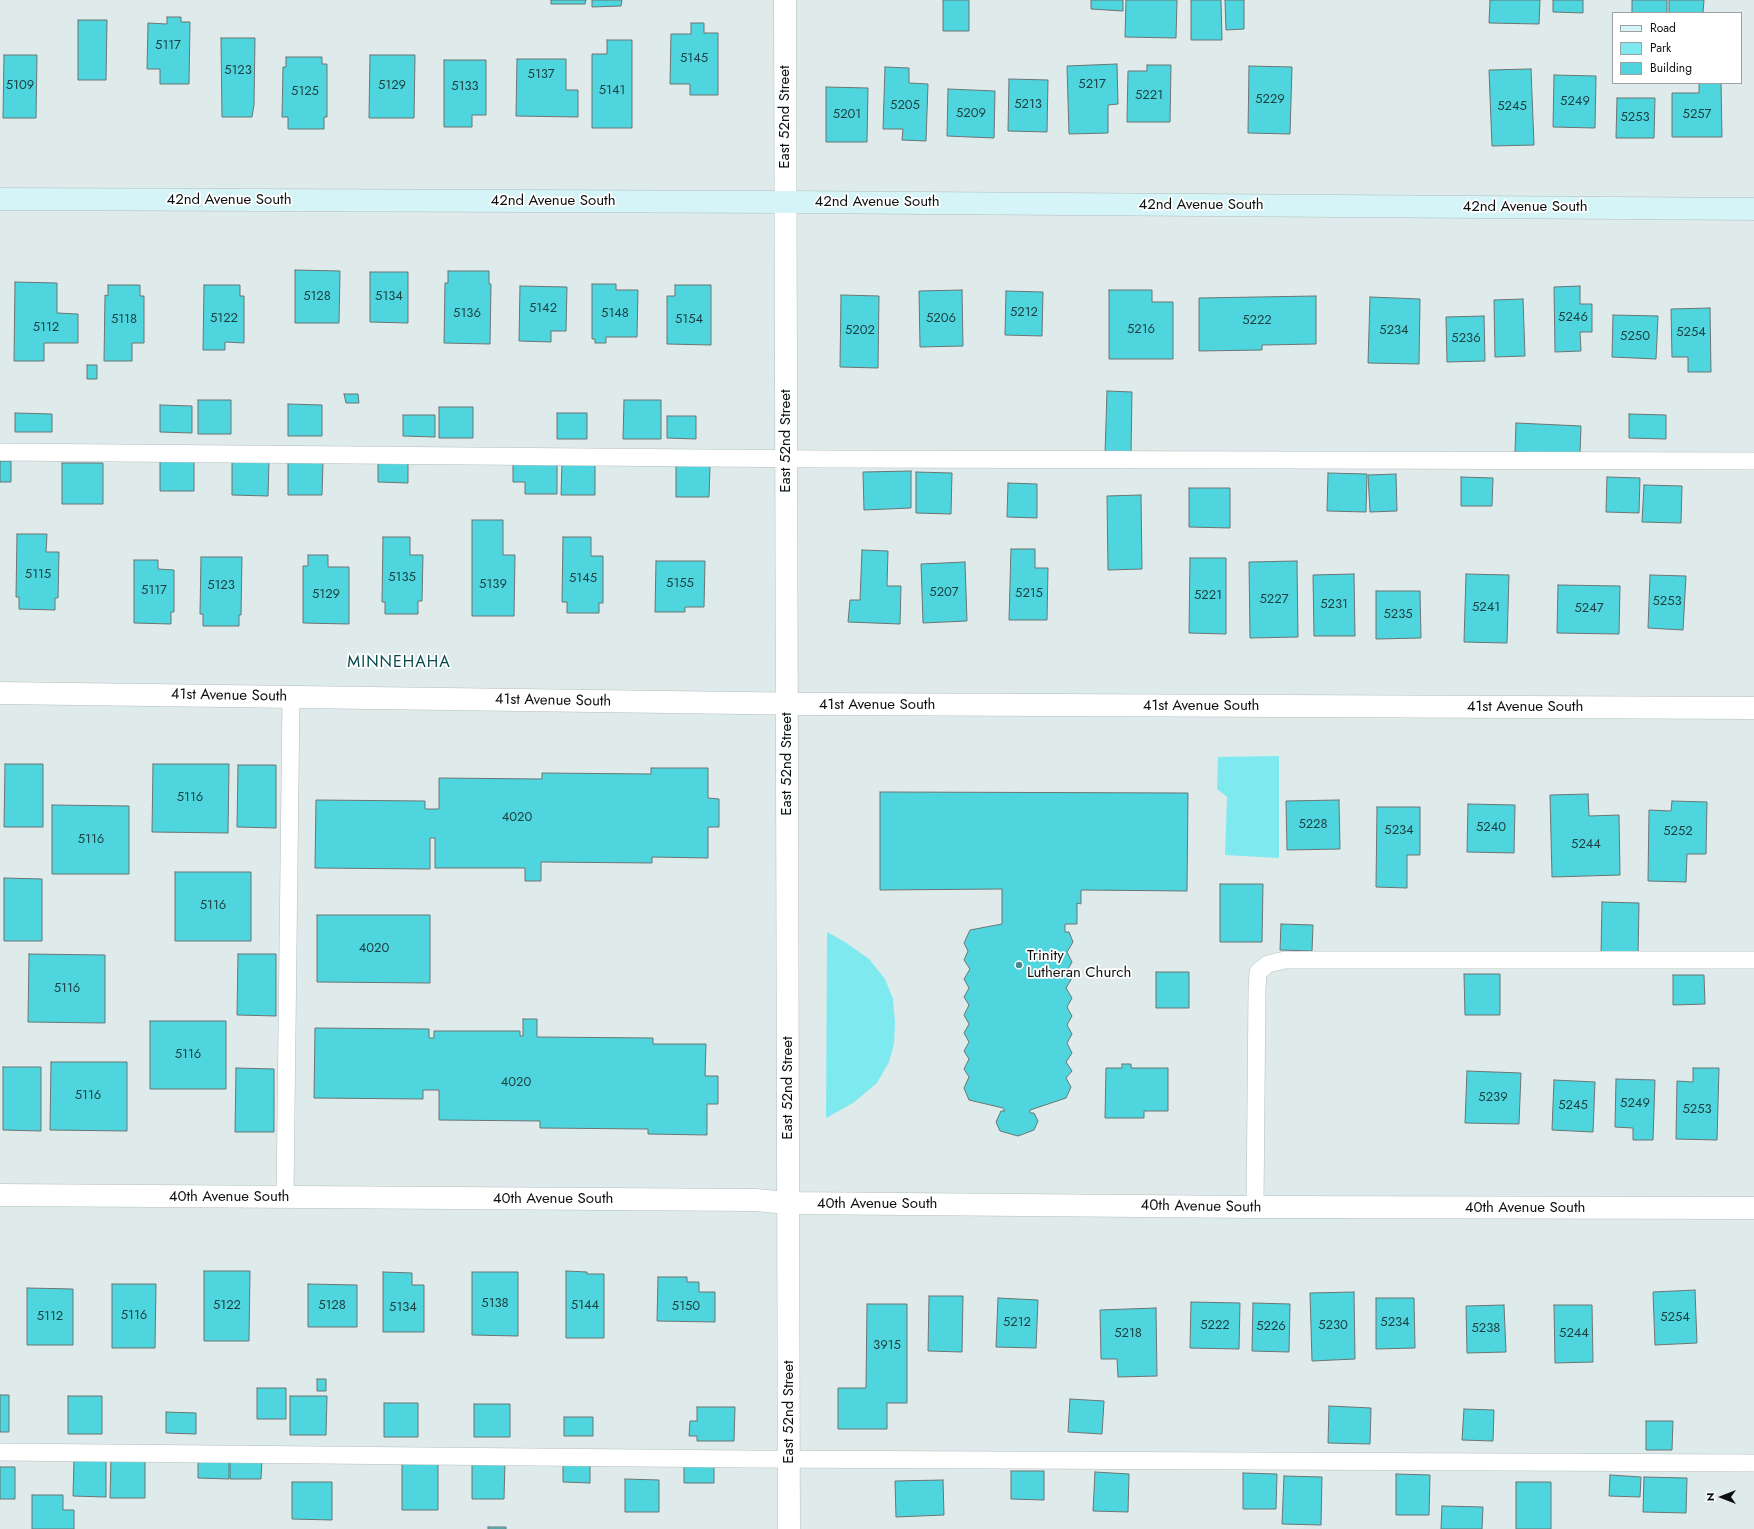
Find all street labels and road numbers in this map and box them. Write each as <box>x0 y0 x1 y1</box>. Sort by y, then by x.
street label: East 52nd Street <box>776 65 794 169</box>
street label: 42nd Avenue South <box>166 191 292 209</box>
street label: 42nd Avenue South <box>490 192 616 210</box>
street label: 42nd Avenue South <box>814 193 940 211</box>
street label: 42nd Avenue South <box>1138 196 1264 214</box>
street label: 42nd Avenue South <box>1462 198 1588 216</box>
street label: East 52nd Street <box>777 389 795 493</box>
street label: 41st Avenue South <box>171 686 287 706</box>
street label: 41st Avenue South <box>495 691 611 711</box>
street label: 41st Avenue South <box>819 696 935 714</box>
street label: 41st Avenue South <box>1143 697 1259 715</box>
street label: 41st Avenue South <box>1467 698 1583 716</box>
street label: East 52nd Street <box>778 712 796 816</box>
street label: East 52nd Street <box>779 1036 797 1140</box>
street label: 40th Avenue South <box>169 1188 289 1206</box>
street label: 40th Avenue South <box>493 1190 613 1208</box>
street label: 40th Avenue South <box>817 1195 937 1213</box>
street label: 40th Avenue South <box>1140 1197 1262 1217</box>
street label: 40th Avenue South <box>1465 1199 1585 1217</box>
street label: East 52nd Street <box>780 1360 798 1464</box>

